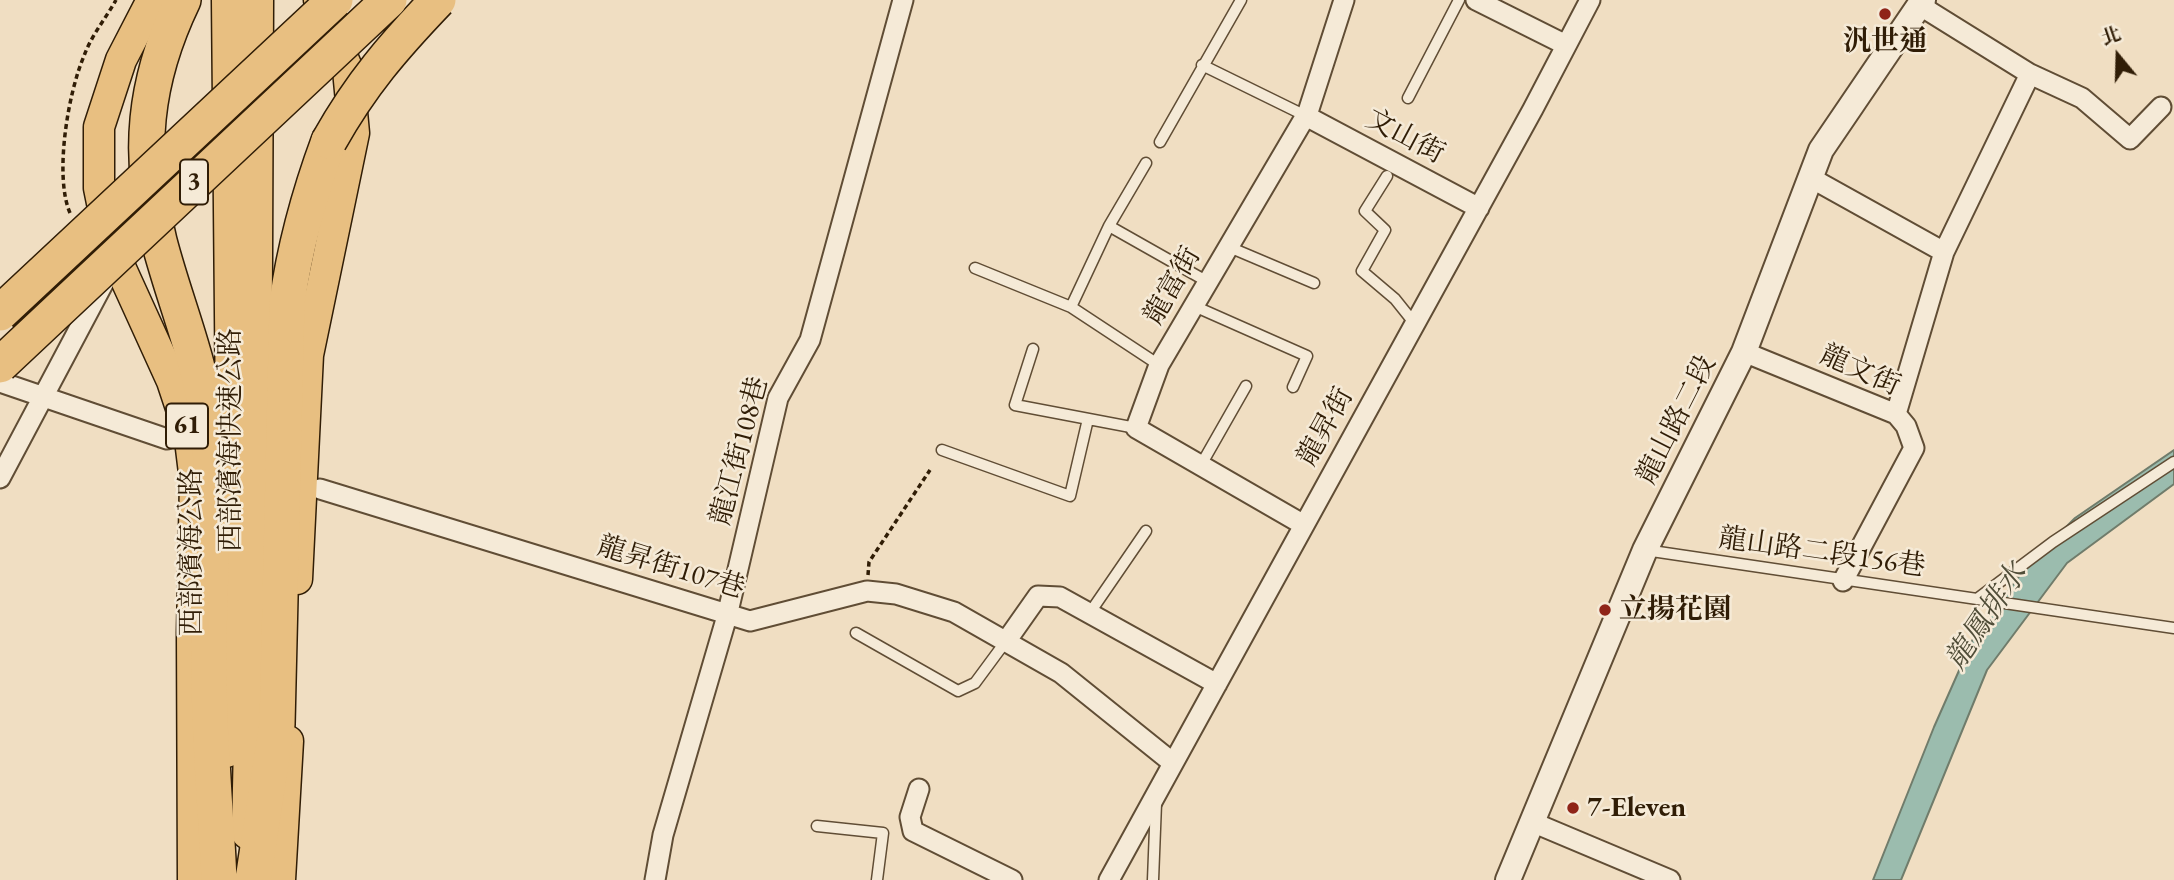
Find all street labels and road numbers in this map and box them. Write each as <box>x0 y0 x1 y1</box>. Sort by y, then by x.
street label: 文山街 <box>1360 102 1450 172</box>
road number: 3 <box>180 160 208 204</box>
street label: 龍富街 <box>1137 241 1209 331</box>
street label: 西部濱海快速公路 <box>214 328 248 552</box>
street label: 龍文街 <box>1815 339 1905 403</box>
street label: 龍山路二段 <box>1630 350 1724 490</box>
street label: 龍江街108巷 <box>704 373 776 529</box>
street label: 龍昇街 <box>1291 382 1361 472</box>
road number: 61 <box>166 404 208 448</box>
street label: 西部濱海公路 <box>175 468 209 636</box>
street label: 龍山路二段156巷 <box>1717 522 1927 584</box>
street label: 龍昇街107巷 <box>593 530 749 606</box>

